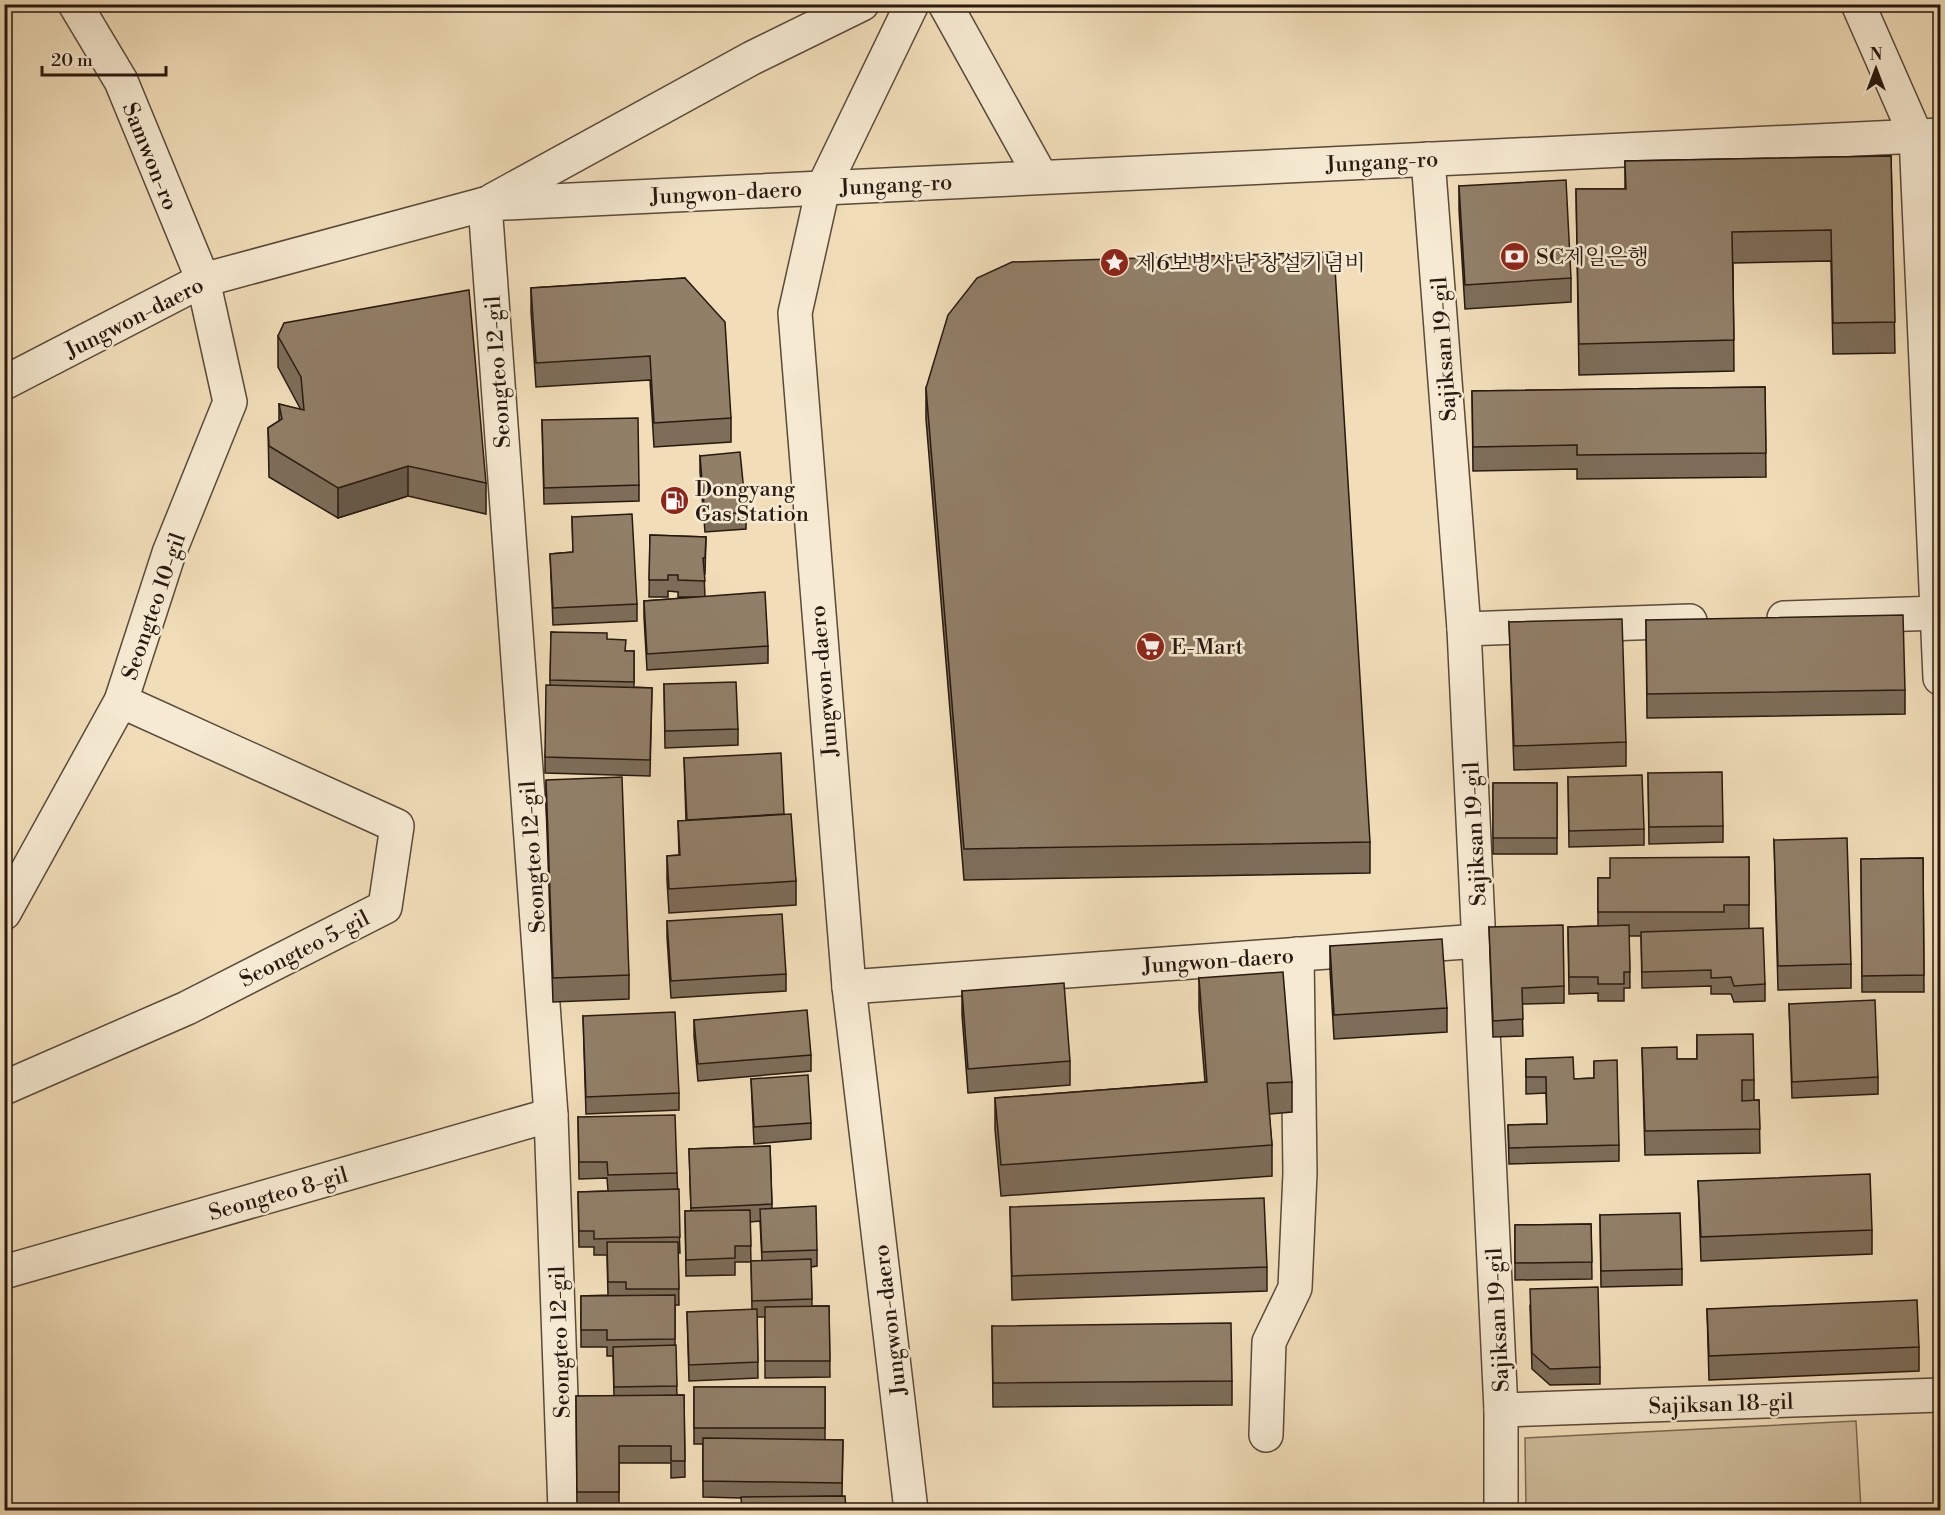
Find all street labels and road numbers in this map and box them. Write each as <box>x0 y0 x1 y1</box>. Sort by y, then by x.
street label: Samwon-ro <box>116 99 183 214</box>
street label: Jungang-ro <box>1324 146 1439 179</box>
street label: Jungang-ro <box>838 169 953 202</box>
street label: Jungwon-daero <box>649 176 803 211</box>
street label: Jungwon-daero <box>60 272 208 365</box>
street label: Sajiksan 19-gil <box>1426 275 1463 422</box>
street label: Seongteo 12-gil <box>480 294 517 449</box>
street label: Seongteo 10-gil <box>117 529 192 683</box>
street label: Jungwon-daero <box>804 604 845 759</box>
street label: Sajiksan 19-gil <box>1458 760 1493 907</box>
street label: Seongteo 12-gil <box>515 779 552 934</box>
street label: Seongteo 5-gil <box>235 905 375 994</box>
street label: Jungwon-daero <box>1140 943 1295 980</box>
street label: Seongteo 8-gil <box>206 1162 352 1227</box>
street label: Jungwon-daero <box>868 1243 913 1398</box>
street label: Sajiksan 19-gil <box>1481 1246 1516 1393</box>
street label: Seongteo 12-gil <box>544 1265 577 1419</box>
street label: Sajiksan 18-gil <box>1648 1388 1795 1421</box>

